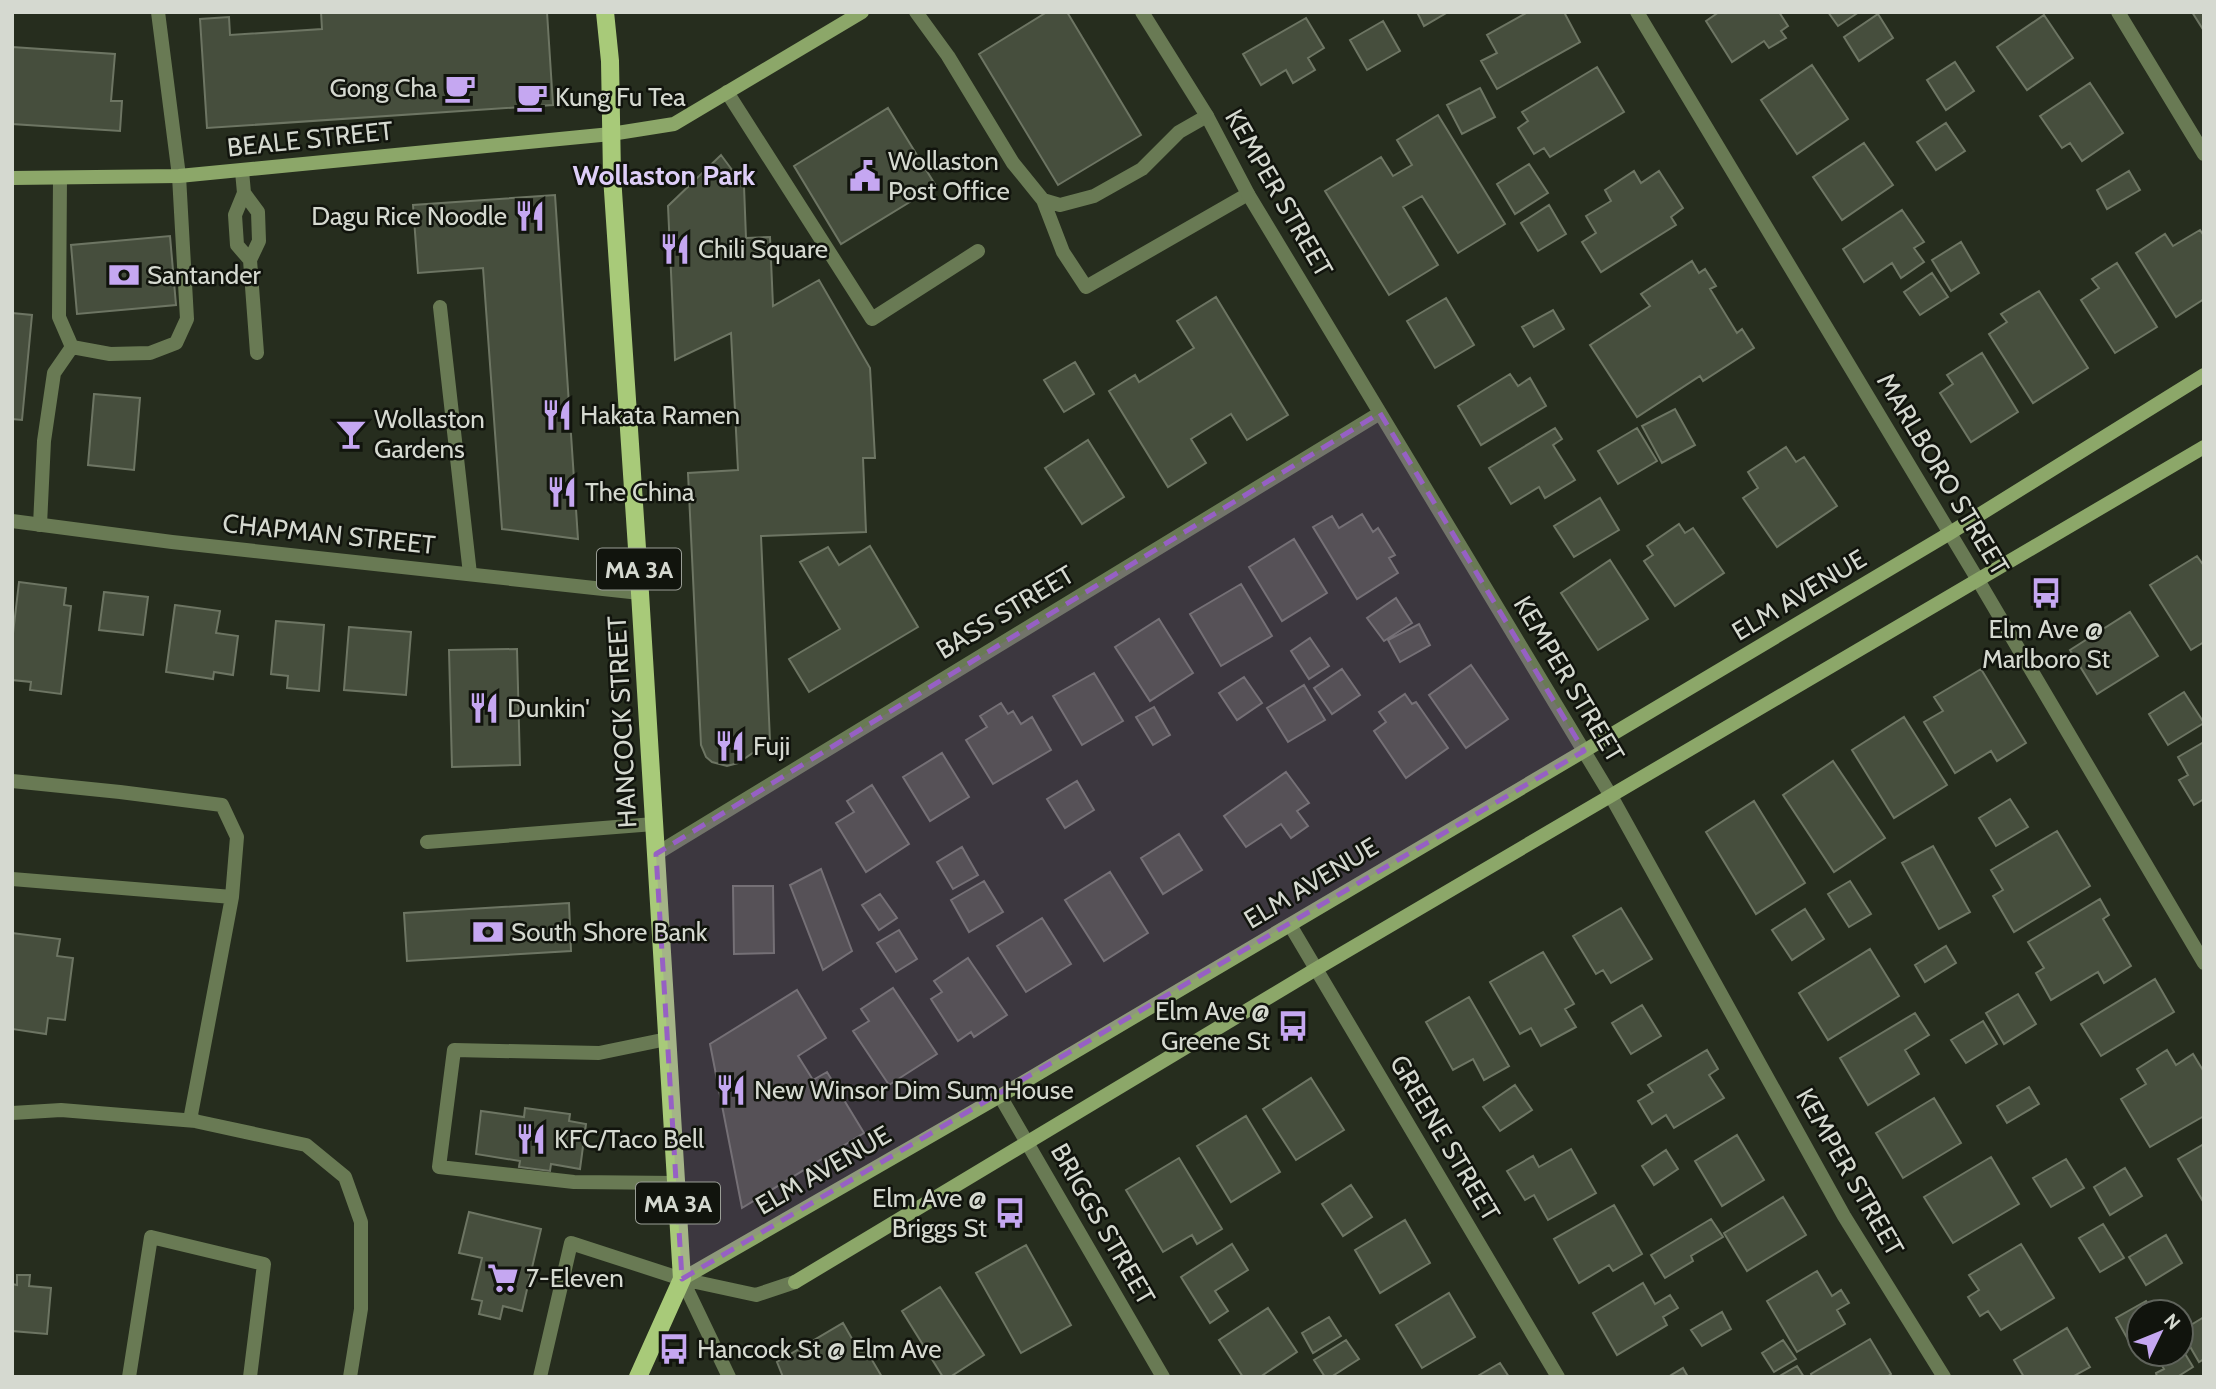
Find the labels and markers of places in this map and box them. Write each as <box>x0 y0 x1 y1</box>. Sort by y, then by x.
cafe icon: Gong Cha <box>443 71 477 105</box>
place label: Gong Cha <box>329 72 438 104</box>
cafe icon: Kung Fu Tea <box>515 80 549 114</box>
place label: Kung Fu Tea <box>555 81 686 113</box>
place label: Wollaston Post Office <box>888 145 1010 207</box>
public building icon: Wollaston Post Office <box>848 159 882 193</box>
restaurant icon: Dagu Rice Noodle <box>513 199 547 233</box>
place label: Dagu Rice Noodle <box>311 200 507 232</box>
restaurant icon: Chili Square <box>658 232 692 266</box>
place label: Chili Square <box>698 233 828 265</box>
bank icon: Santander <box>107 258 141 292</box>
place label: Santander <box>147 259 262 291</box>
restaurant icon: Hakata Ramen <box>540 398 574 432</box>
place label: Hakata Ramen <box>580 399 740 431</box>
place label: Wollaston Gardens <box>374 403 485 465</box>
bar icon: Wollaston Gardens <box>334 417 368 451</box>
restaurant icon: The China <box>545 475 579 509</box>
place label: The China <box>585 476 695 508</box>
bus stop icon: Elm Ave @ Marlboro St <box>2029 576 2063 610</box>
place label: Elm Ave @ Marlboro St <box>1982 613 2110 675</box>
restaurant icon: Dunkin' <box>467 691 501 725</box>
place label: Dunkin' <box>507 692 590 724</box>
restaurant icon: Fuji <box>713 729 747 763</box>
place label: Fuji <box>753 730 790 762</box>
bank icon: South Shore Bank <box>471 915 505 949</box>
place label: South Shore Bank <box>511 916 708 948</box>
place label: Elm Ave @ Greene St <box>1155 995 1270 1057</box>
bus stop icon: Elm Ave @ Greene St <box>1276 1009 1310 1043</box>
restaurant icon: New Winsor Dim Sum House <box>714 1073 748 1107</box>
place label: New Winsor Dim Sum House <box>754 1074 1074 1106</box>
restaurant icon: KFC/Taco Bell <box>514 1122 548 1156</box>
place label: KFC/Taco Bell <box>554 1123 704 1155</box>
place label: Elm Ave @ Briggs St <box>872 1182 987 1244</box>
bus stop icon: Elm Ave @ Briggs St <box>993 1196 1027 1230</box>
supermarket icon: 7-Eleven <box>486 1261 520 1295</box>
place label: 7-Eleven <box>526 1262 624 1294</box>
bus stop icon: Hancock St @ Elm Ave <box>657 1332 691 1366</box>
place label: Hancock St @ Elm Ave <box>697 1333 942 1365</box>

